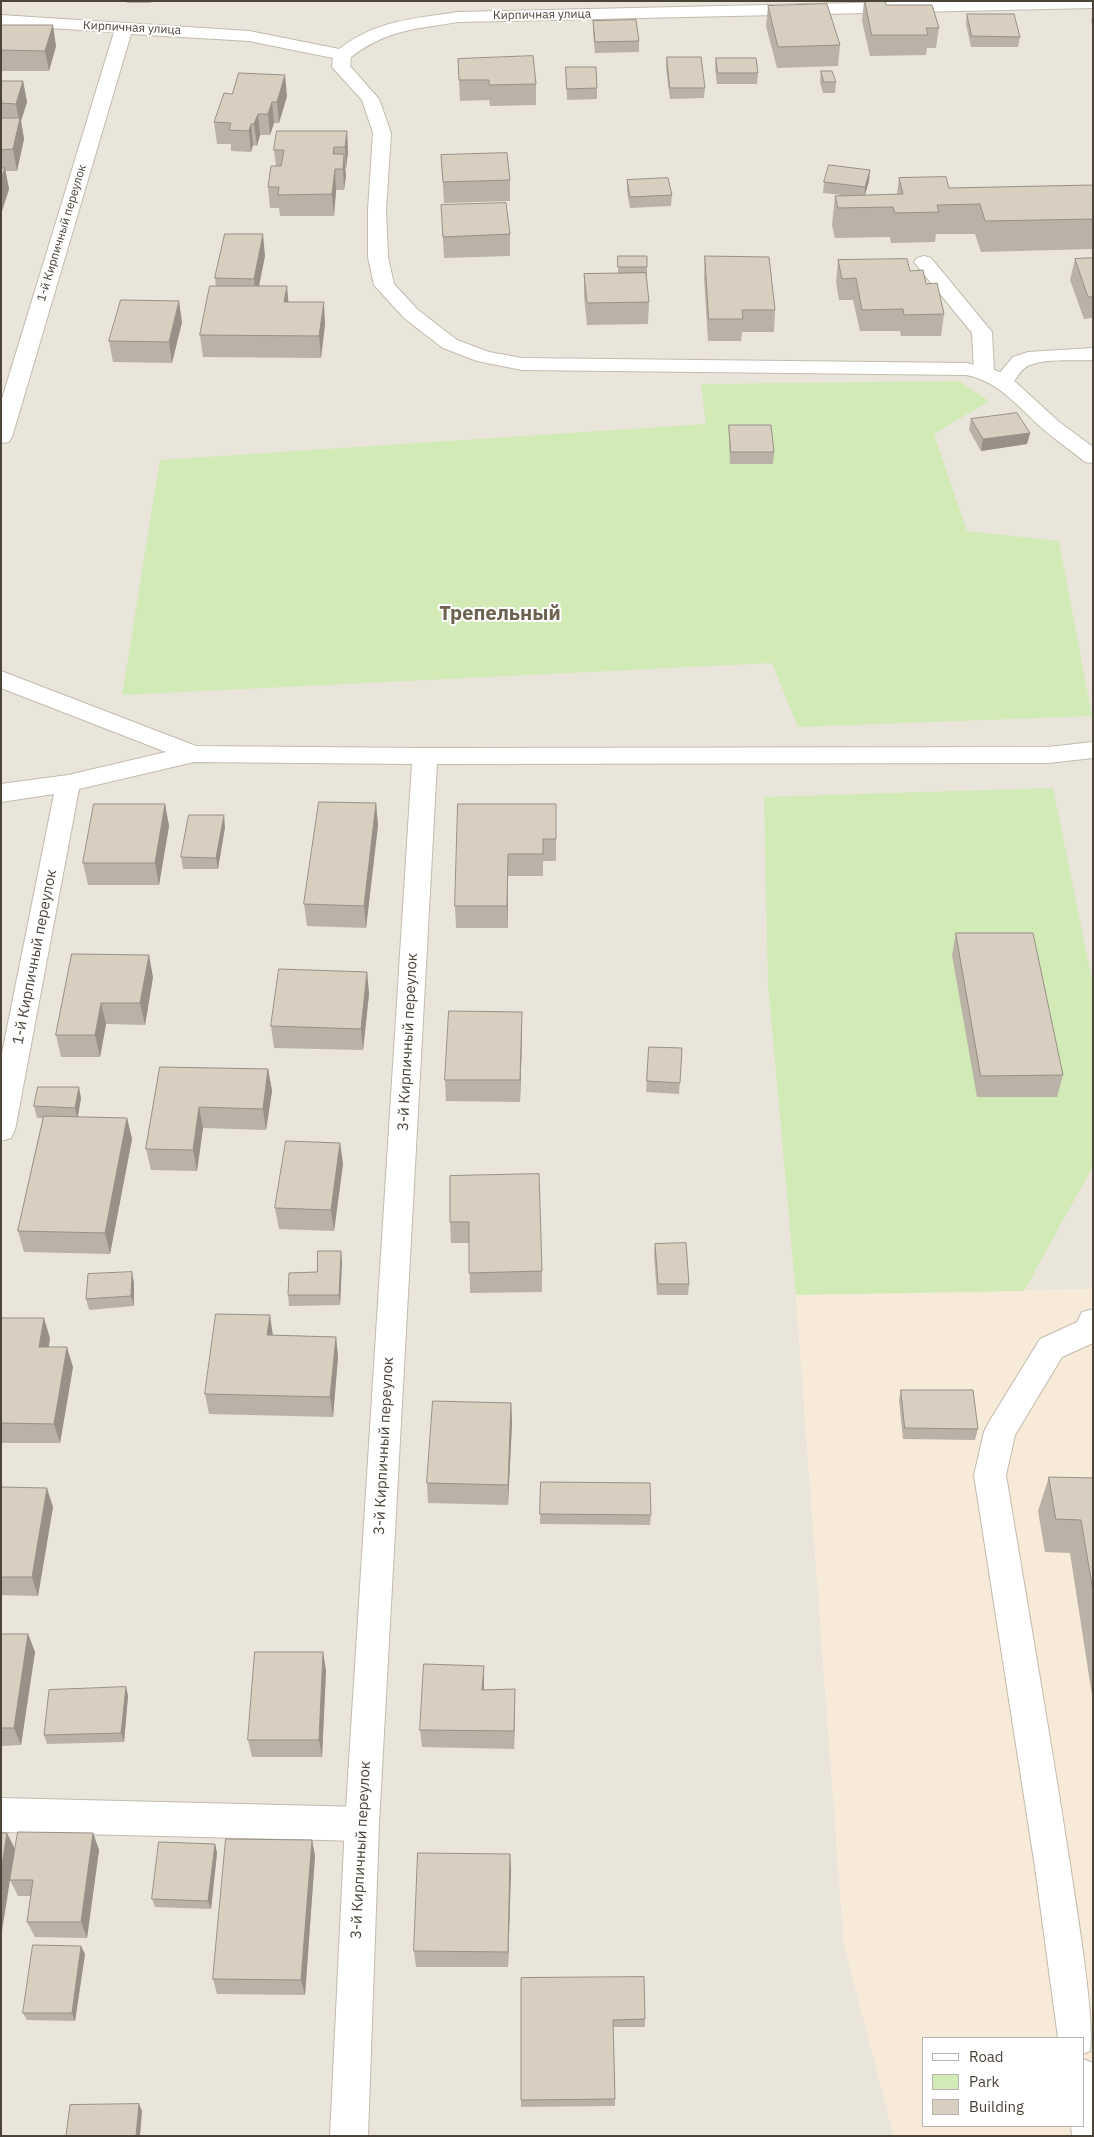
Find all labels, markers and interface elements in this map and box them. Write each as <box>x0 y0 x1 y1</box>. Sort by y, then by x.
street label: Кирпичная улица <box>493 7 591 23</box>
street label: Кирпичная улица <box>83 18 181 38</box>
street label: 1-й Кирпичный переулок <box>34 163 90 303</box>
district label: Трепельный <box>439 602 561 626</box>
street label: 1-й Кирпичный переулок <box>9 868 61 1046</box>
street label: 3-й Кирпичный переулок <box>394 953 422 1131</box>
street label: 3-й Кирпичный переулок <box>370 1357 398 1535</box>
street label: 3-й Кирпичный переулок <box>347 1761 375 1939</box>
legend <box>922 2037 1084 2127</box>
text: Road <box>969 2047 1004 2066</box>
text: Park <box>969 2072 999 2091</box>
text: Building <box>969 2097 1024 2116</box>

